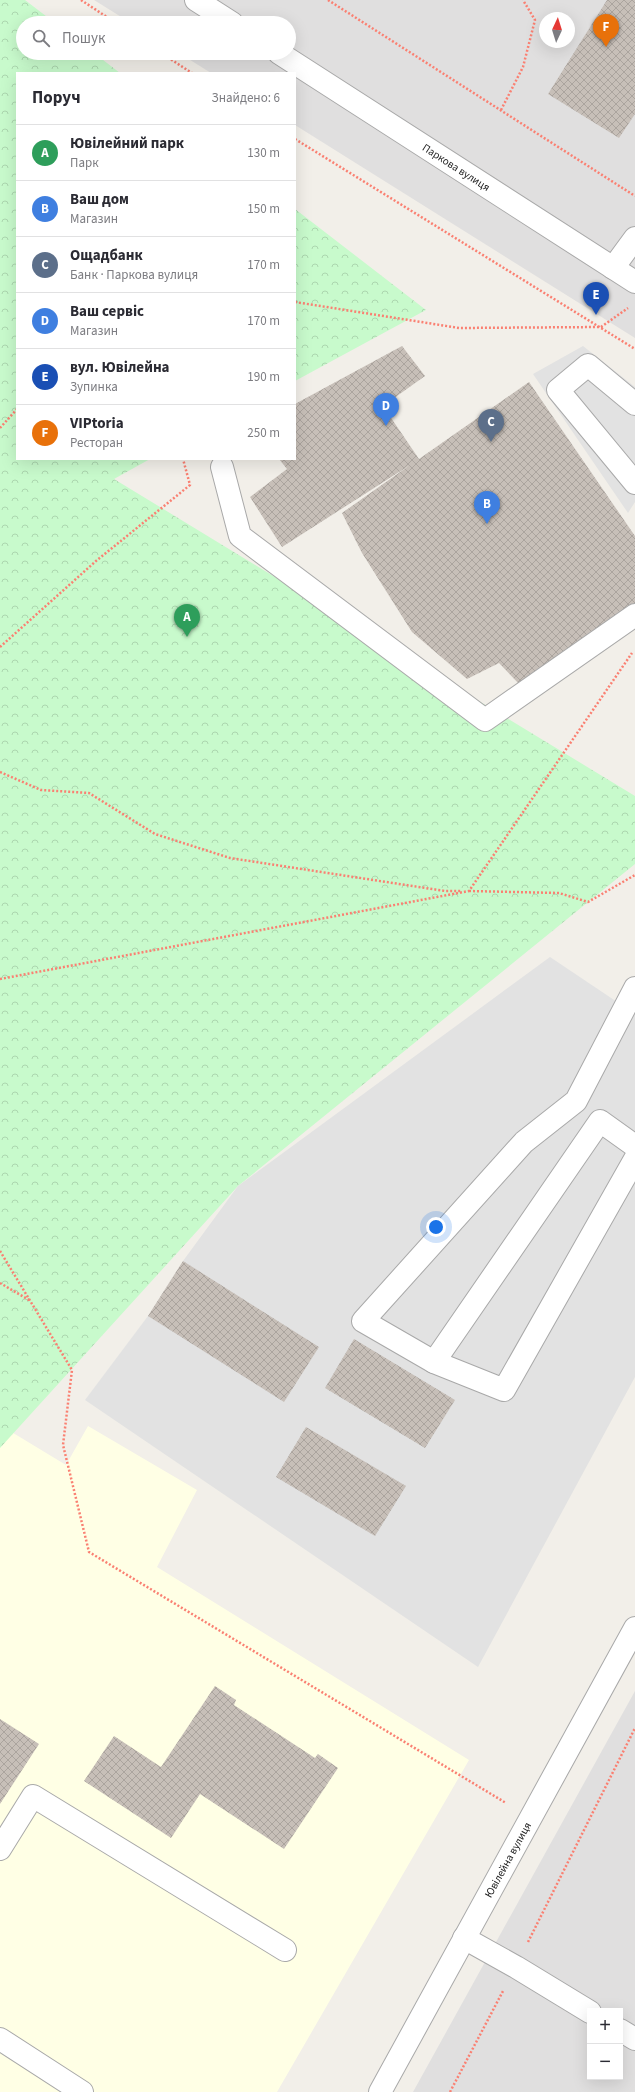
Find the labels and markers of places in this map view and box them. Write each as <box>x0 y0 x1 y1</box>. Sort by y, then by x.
pin: F <box>593 14 619 47</box>
pin: E <box>583 282 609 315</box>
pin: D <box>373 393 399 426</box>
pin: C <box>478 409 504 442</box>
pin: B <box>474 491 500 524</box>
pin: A <box>174 604 200 637</box>

